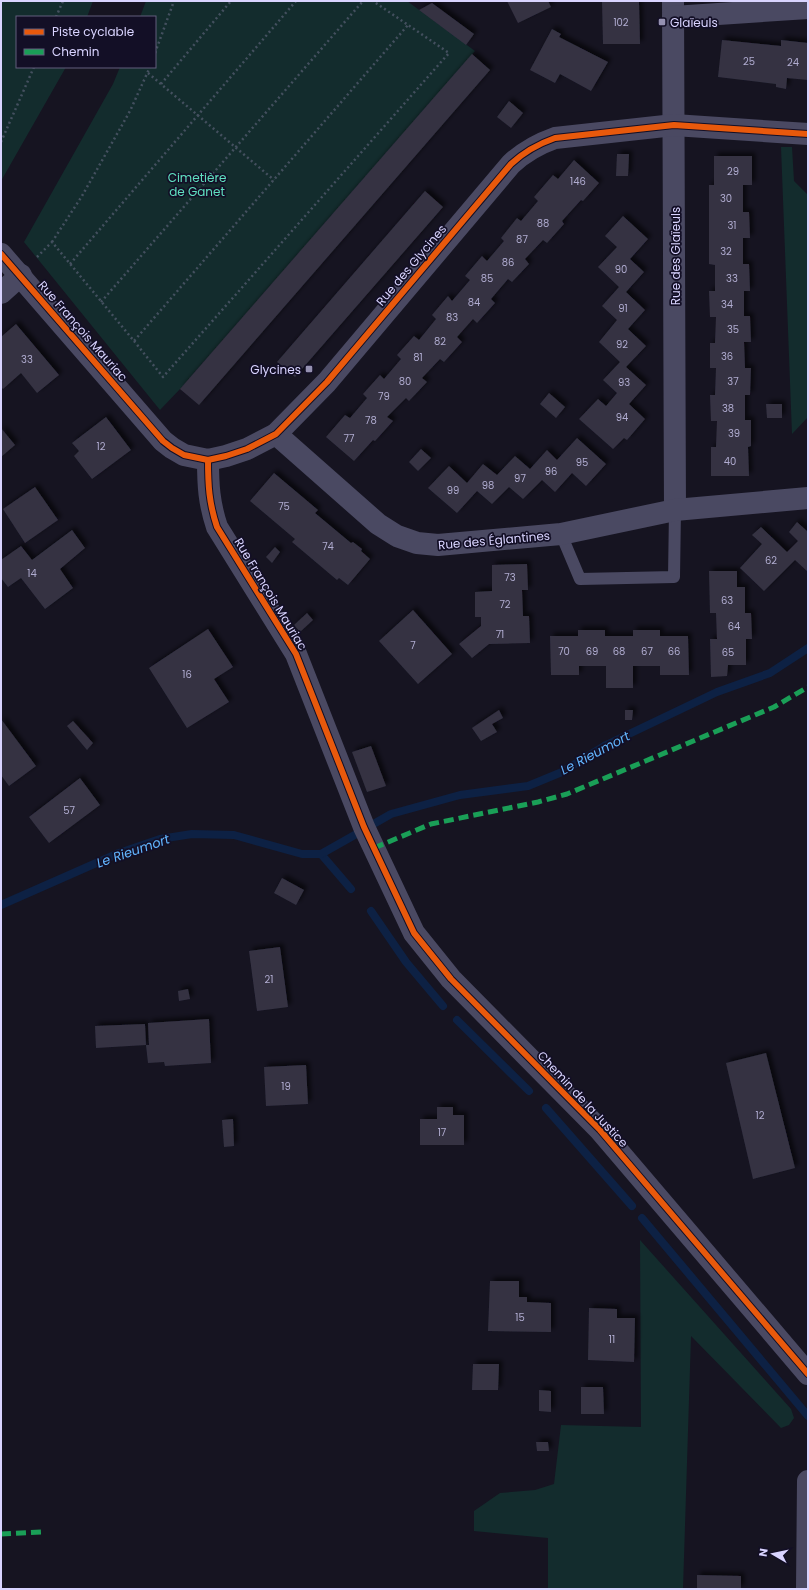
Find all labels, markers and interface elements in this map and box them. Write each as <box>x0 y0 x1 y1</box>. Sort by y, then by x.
place label: Glaïeuls <box>670 14 718 31</box>
house number: 102 <box>613 15 629 30</box>
legend <box>16 16 156 68</box>
marker: Glaïeuls <box>657 17 667 27</box>
text: Piste cyclable <box>52 23 134 40</box>
text: Chemin <box>52 43 99 60</box>
house number: 25 <box>743 54 755 69</box>
house number: 24 <box>787 55 799 70</box>
house number: 29 <box>727 164 739 179</box>
park label: Cimetière de Ganet <box>168 169 226 200</box>
house number: 146 <box>570 174 586 189</box>
house number: 30 <box>720 191 732 206</box>
street label: Rue des Glaïeuls <box>667 207 684 305</box>
house number: 88 <box>537 216 549 231</box>
house number: 31 <box>727 218 737 233</box>
street label: Rue des Glycines <box>372 221 450 309</box>
house number: 87 <box>516 232 528 247</box>
house number: 32 <box>720 244 732 259</box>
house number: 86 <box>502 255 514 270</box>
house number: 90 <box>615 262 627 277</box>
house number: 85 <box>481 271 493 286</box>
house number: 33 <box>726 271 738 286</box>
street label: Rue François Mauriac <box>35 277 131 385</box>
house number: 84 <box>468 295 480 310</box>
house number: 34 <box>721 297 733 312</box>
house number: 91 <box>618 301 628 316</box>
house number: 83 <box>446 310 458 325</box>
house number: 35 <box>727 322 739 337</box>
house number: 82 <box>434 334 446 349</box>
house number: 92 <box>616 337 628 352</box>
house number: 36 <box>721 349 733 364</box>
house number: 81 <box>413 350 423 365</box>
house number: 33 <box>21 352 33 367</box>
place label: Glycines <box>250 361 301 378</box>
marker: Glycines <box>304 364 314 374</box>
house number: 80 <box>399 374 411 389</box>
house number: 37 <box>727 374 739 389</box>
house number: 93 <box>618 375 630 390</box>
house number: 79 <box>378 389 390 404</box>
house number: 38 <box>722 401 734 416</box>
house number: 94 <box>616 410 628 425</box>
house number: 78 <box>365 413 377 428</box>
house number: 39 <box>728 426 740 441</box>
house number: 77 <box>344 431 355 446</box>
house number: 12 <box>97 439 106 454</box>
house number: 40 <box>724 454 736 469</box>
house number: 95 <box>576 455 588 470</box>
house number: 96 <box>545 464 557 479</box>
house number: 97 <box>514 471 526 486</box>
house number: 98 <box>482 478 494 493</box>
house number: 99 <box>447 483 459 498</box>
house number: 75 <box>278 499 290 514</box>
street label: Rue des Églantines <box>437 527 551 553</box>
street label: Rue François Mauriac <box>231 535 311 653</box>
house number: 74 <box>322 539 334 554</box>
house number: 62 <box>765 553 777 568</box>
house number: 14 <box>27 566 37 581</box>
house number: 73 <box>504 570 516 585</box>
house number: 63 <box>721 593 733 608</box>
house number: 72 <box>499 597 511 612</box>
house number: 64 <box>728 619 740 634</box>
house number: 71 <box>496 627 504 642</box>
house number: 7 <box>410 638 416 653</box>
house number: 70 <box>558 644 570 659</box>
house number: 69 <box>586 644 598 659</box>
house number: 68 <box>613 644 625 659</box>
house number: 67 <box>641 644 653 659</box>
house number: 66 <box>668 644 680 659</box>
house number: 65 <box>722 645 734 660</box>
house number: 16 <box>182 667 192 682</box>
water label: Le Rieumort <box>557 727 633 779</box>
house number: 57 <box>63 803 75 818</box>
water label: Le Rieumort <box>94 830 172 872</box>
house number: 21 <box>265 972 273 987</box>
street label: Chemin de la Justice <box>534 1047 632 1151</box>
house number: 19 <box>281 1079 291 1094</box>
house number: 12 <box>756 1108 765 1123</box>
house number: 17 <box>438 1125 447 1140</box>
house number: 15 <box>515 1310 525 1325</box>
house number: 11 <box>609 1332 615 1347</box>
north arrow <box>753 1534 793 1574</box>
text: N <box>755 1547 772 1558</box>

